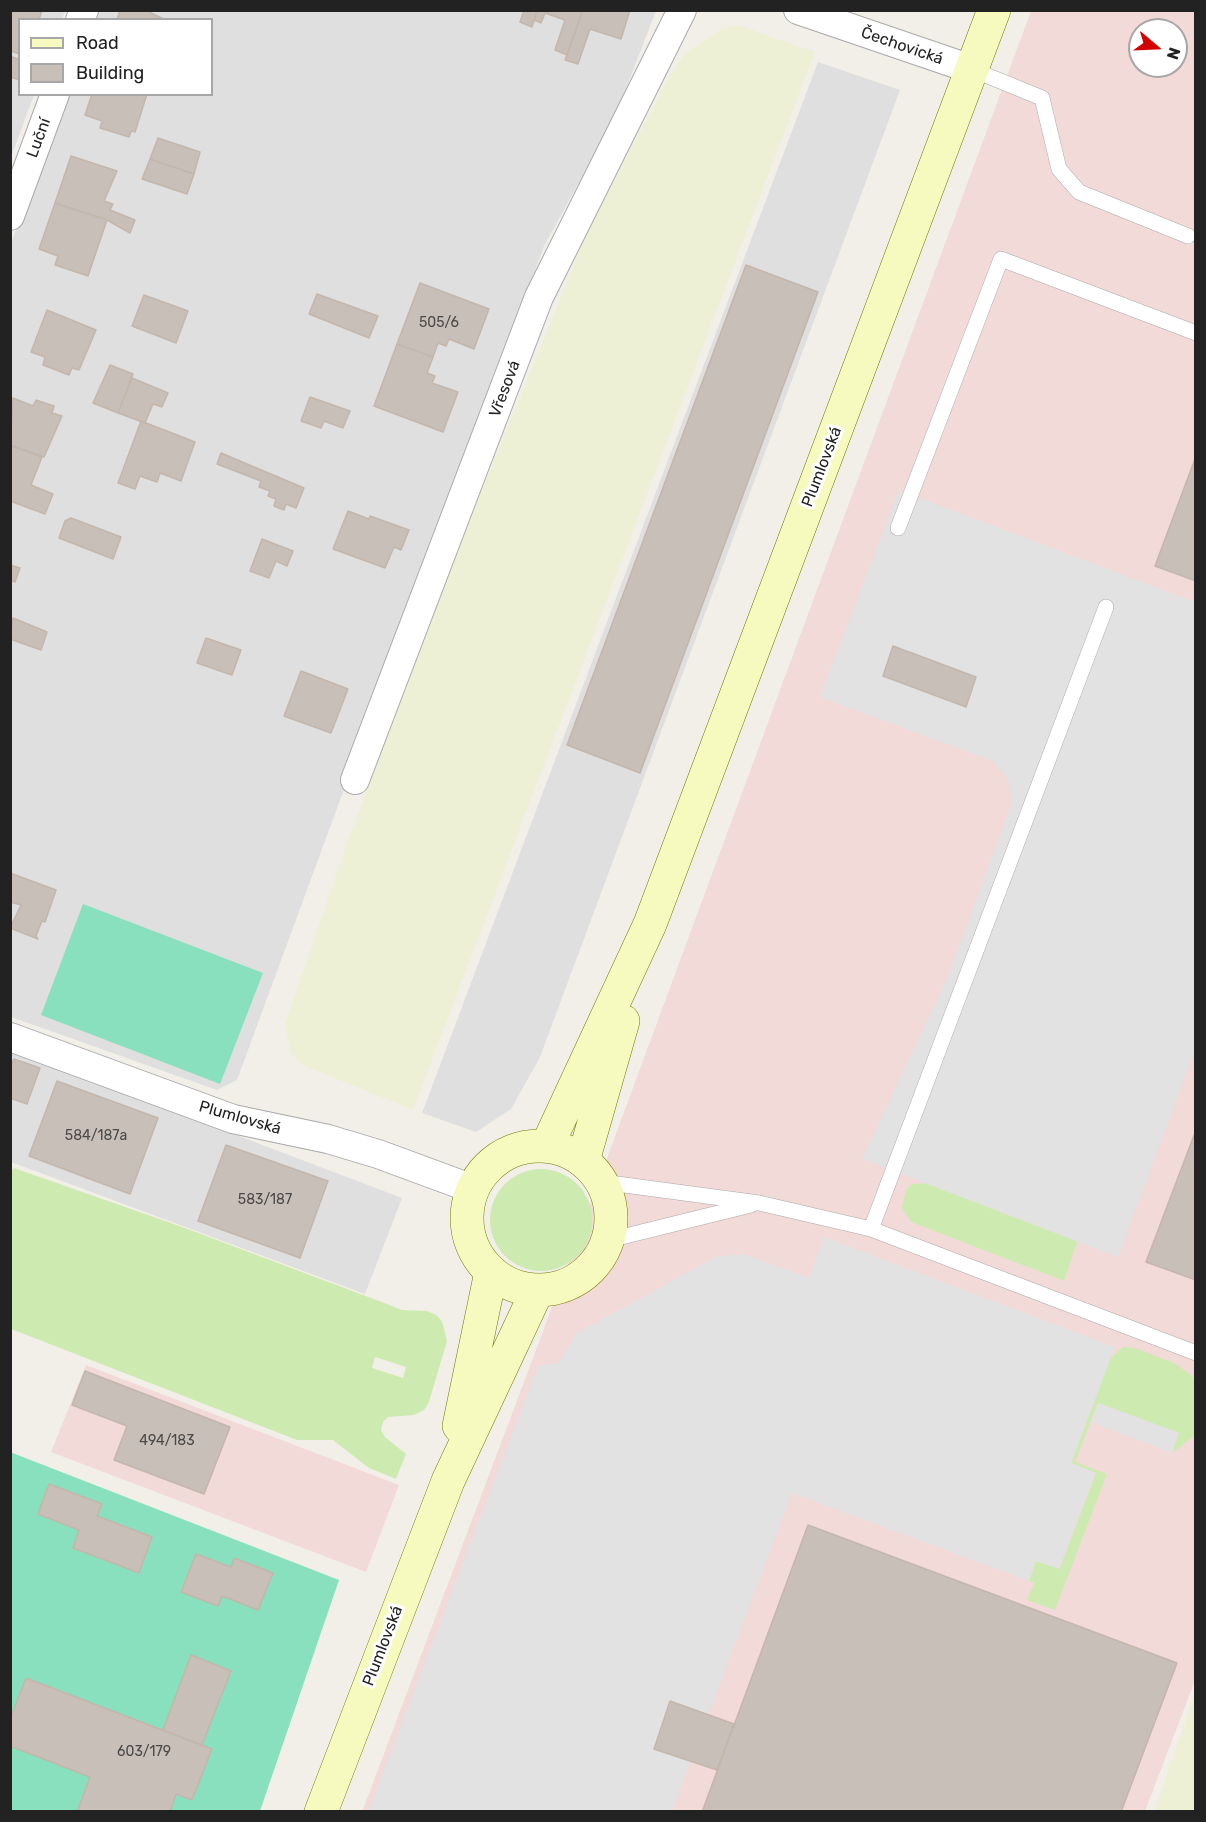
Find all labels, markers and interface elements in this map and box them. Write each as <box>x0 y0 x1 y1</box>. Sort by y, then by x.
legend <box>18 18 213 96</box>
north arrow <box>1128 18 1188 78</box>
street label: Čechovická <box>858 23 946 69</box>
text: Road <box>76 32 119 54</box>
text: N <box>1163 45 1184 62</box>
text: Building <box>76 62 144 84</box>
street label: Luční <box>23 116 55 160</box>
house number: 505/6 <box>419 315 459 331</box>
street label: Vřesová <box>485 358 525 420</box>
street label: Plumlovská <box>798 424 846 510</box>
street label: Plumlovská <box>197 1097 283 1139</box>
house number: 584/187a <box>65 1128 127 1144</box>
house number: 583/187 <box>238 1192 292 1208</box>
house number: 494/183 <box>139 1433 195 1449</box>
street label: Plumlovská <box>359 1603 407 1689</box>
house number: 603/179 <box>117 1744 171 1760</box>

